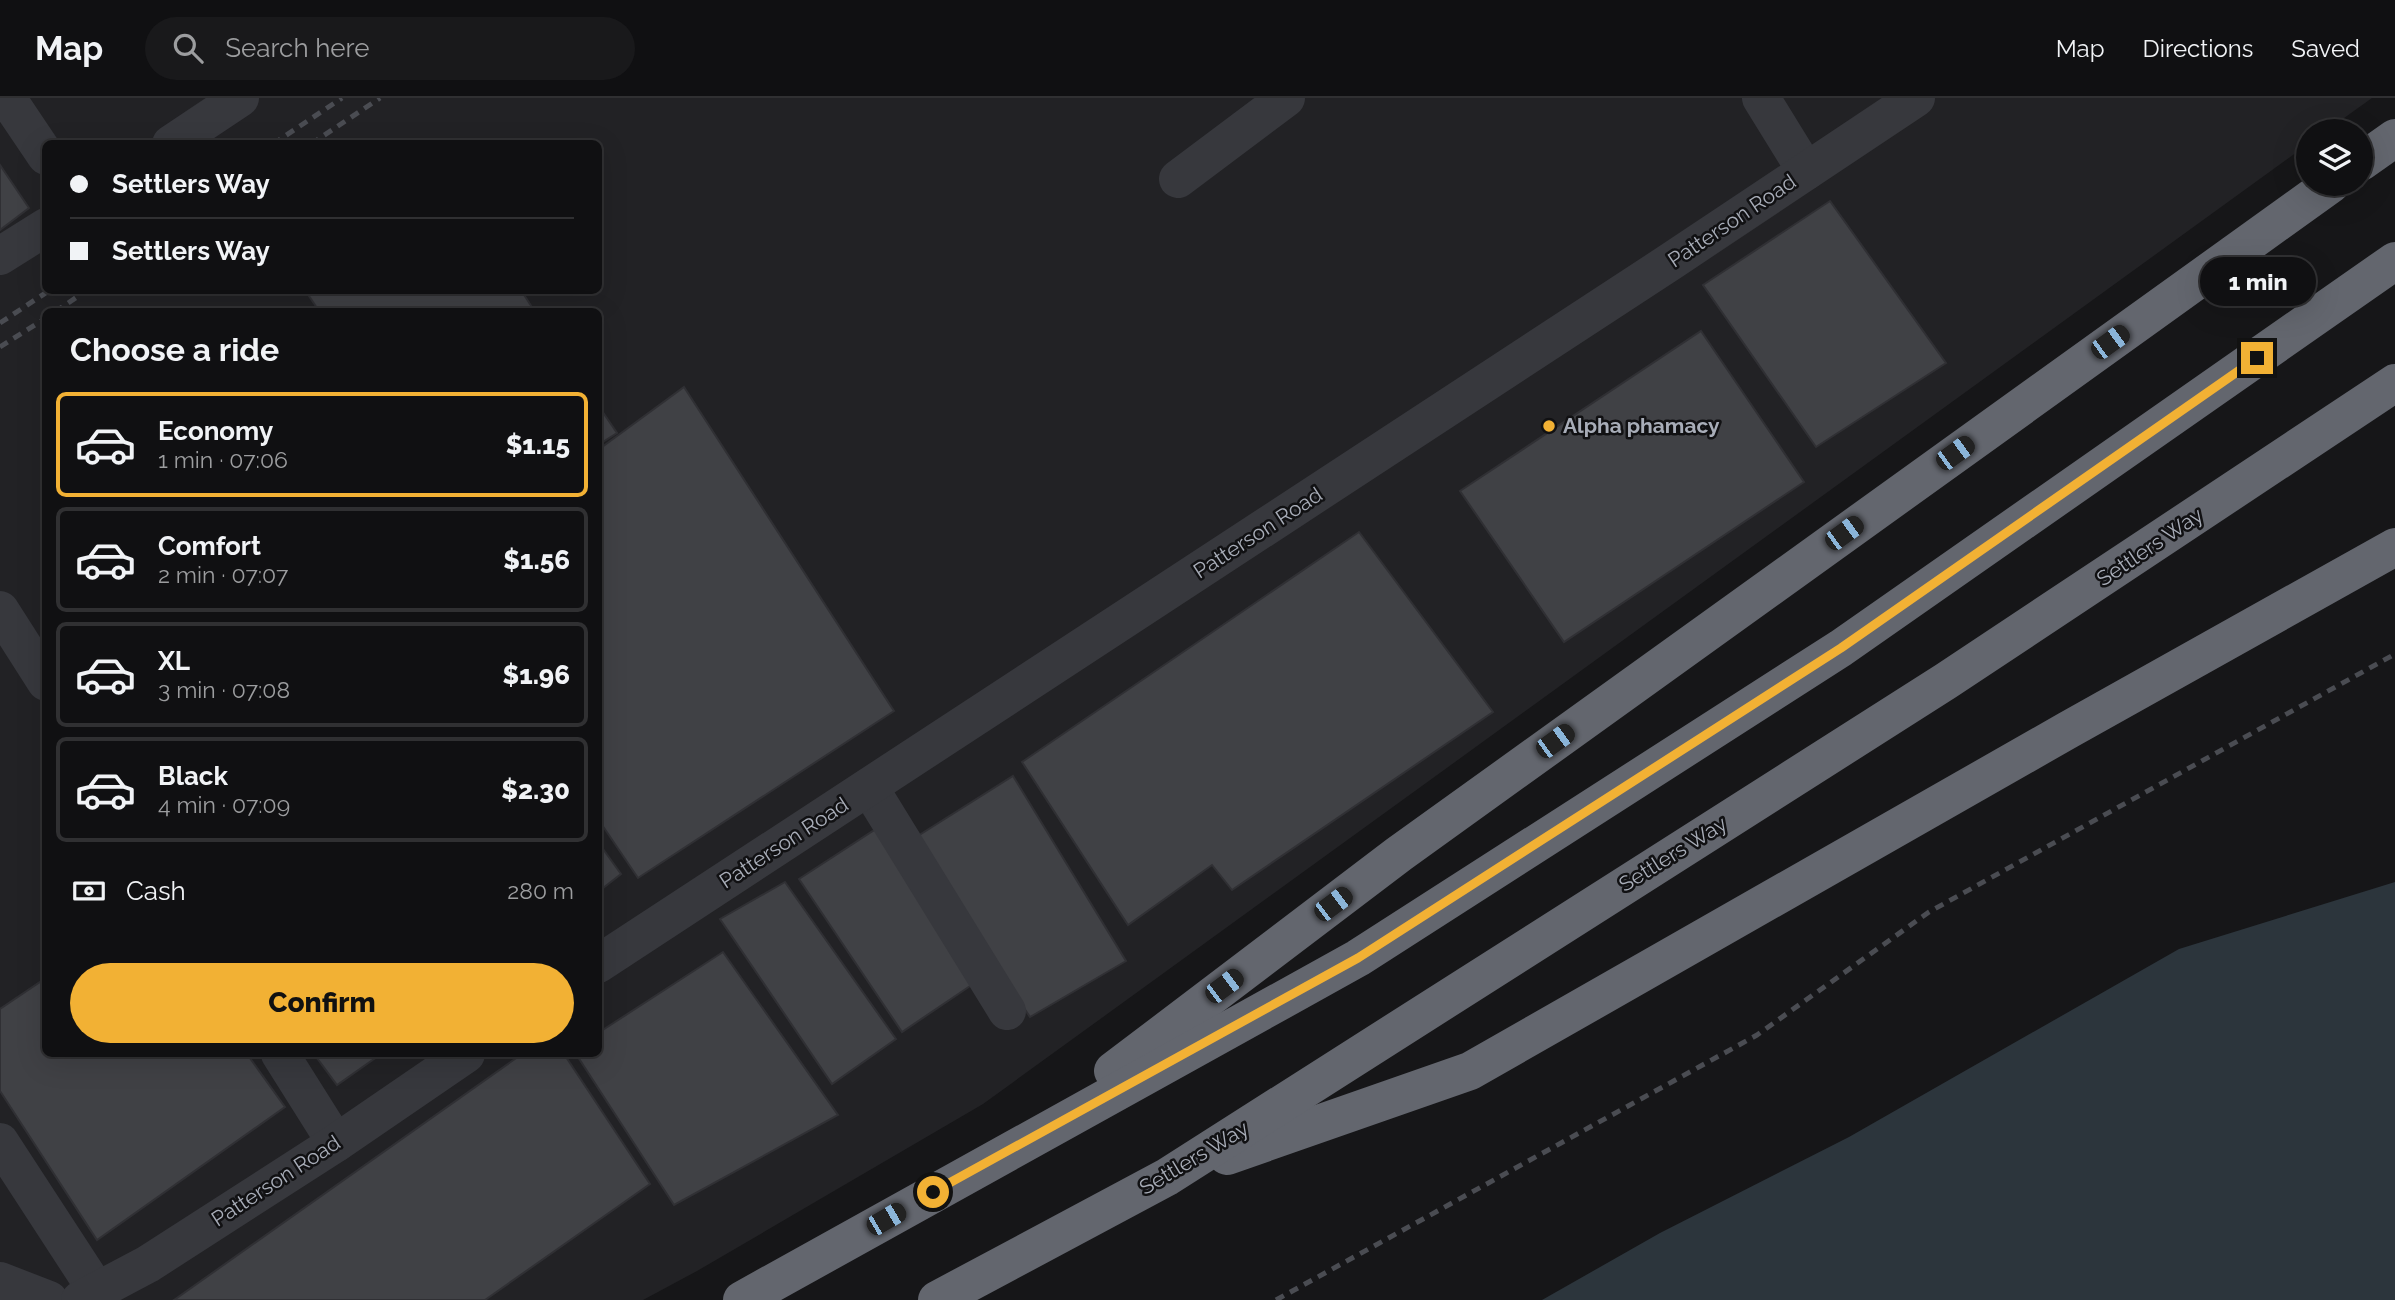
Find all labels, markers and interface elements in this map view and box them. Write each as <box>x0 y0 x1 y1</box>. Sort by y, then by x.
search box <box>145 17 635 80</box>
text: Map <box>35 29 103 68</box>
icon: search <box>169 29 207 67</box>
text: Search here <box>225 33 370 63</box>
text: Map <box>2056 34 2105 63</box>
text: Directions <box>2143 34 2253 63</box>
text: Saved <box>2291 34 2360 63</box>
map controls <box>2296 119 2373 196</box>
button: layers <box>2296 119 2373 196</box>
text: Settlers Way <box>112 169 270 199</box>
street label: Patterson Road <box>1663 169 1800 272</box>
text: Settlers Way <box>112 236 270 266</box>
callout: 1 min <box>2199 257 2315 306</box>
text: 1 min <box>2228 268 2288 295</box>
car <box>2087 321 2134 363</box>
text: Choose a ride <box>70 331 279 368</box>
route end <box>2241 342 2273 374</box>
icon: car <box>74 413 137 476</box>
place label: Alpha phamacy <box>1563 413 1720 438</box>
text: Economy <box>158 416 273 446</box>
marker: Alpha phamacy <box>1541 418 1557 434</box>
text: $1.15 <box>506 430 570 460</box>
car <box>1932 432 1979 474</box>
text: 1 min · 07:06 <box>158 446 288 473</box>
street label: Patterson Road <box>1189 482 1327 584</box>
street label: Settlers Way <box>2092 502 2208 591</box>
car <box>1821 512 1868 554</box>
icon: car <box>74 528 137 591</box>
text: Comfort <box>158 531 261 561</box>
text: $1.56 <box>503 545 570 575</box>
text: 2 min · 07:07 <box>158 561 288 588</box>
icon: car <box>74 643 137 706</box>
text: XL <box>158 646 190 676</box>
text: $1.96 <box>503 660 570 690</box>
text: 3 min · 07:08 <box>158 676 290 703</box>
car <box>1532 720 1579 762</box>
icon: car <box>74 758 137 821</box>
text: Black <box>158 761 228 791</box>
text: $2.30 <box>501 775 570 805</box>
text: 4 min · 07:09 <box>158 791 290 818</box>
street label: Patterson Road <box>715 792 853 894</box>
street label: Settlers Way <box>1614 810 1731 897</box>
icon: cash <box>70 872 108 910</box>
text: Cash <box>126 876 186 906</box>
text: 280 m <box>507 877 574 904</box>
car <box>1310 883 1357 925</box>
button: Confirm <box>70 963 574 1043</box>
car <box>1201 965 1248 1007</box>
street label: Settlers Way <box>1135 1115 1253 1200</box>
street label: Patterson Road <box>207 1130 345 1232</box>
route start <box>917 1176 949 1208</box>
car <box>863 1199 910 1239</box>

